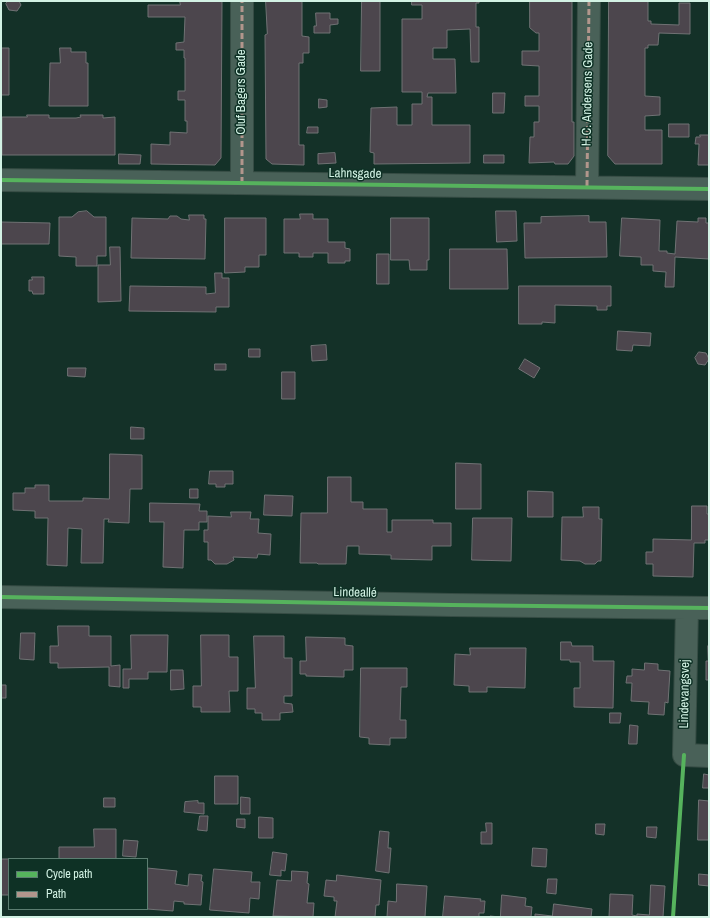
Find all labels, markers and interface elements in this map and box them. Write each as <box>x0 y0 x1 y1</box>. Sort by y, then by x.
street label: H.C. Andersens Gade <box>579 42 597 146</box>
street label: Oluf Bagers Gade <box>234 49 250 135</box>
street label: Lahnsgade <box>328 166 382 182</box>
street label: Lindeallé <box>333 585 377 601</box>
street label: Lindevangsvej <box>677 659 693 729</box>
legend <box>8 858 148 910</box>
text: Cycle path <box>46 866 93 882</box>
text: Path <box>46 886 66 902</box>

